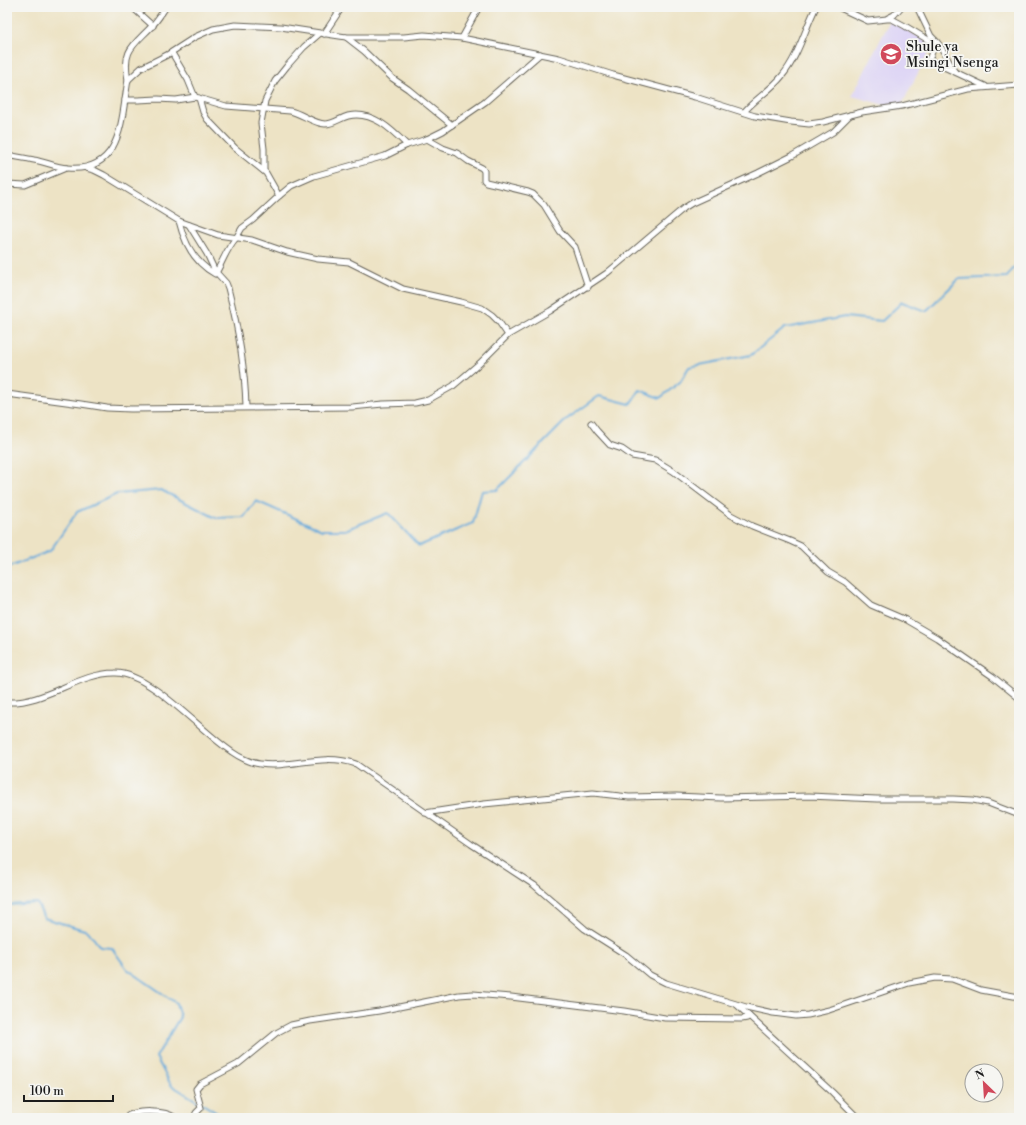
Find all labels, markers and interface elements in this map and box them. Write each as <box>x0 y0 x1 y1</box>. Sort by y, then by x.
place label: Shule ya Msingi Nsenga <box>906 38 999 72</box>
school or university icon: Shule ya Msingi Nsenga <box>878 41 904 67</box>
north arrow <box>964 1063 1004 1103</box>
text: N <box>973 1067 987 1083</box>
scale bar <box>24 1077 113 1103</box>
text: 100 m <box>30 1084 64 1099</box>

